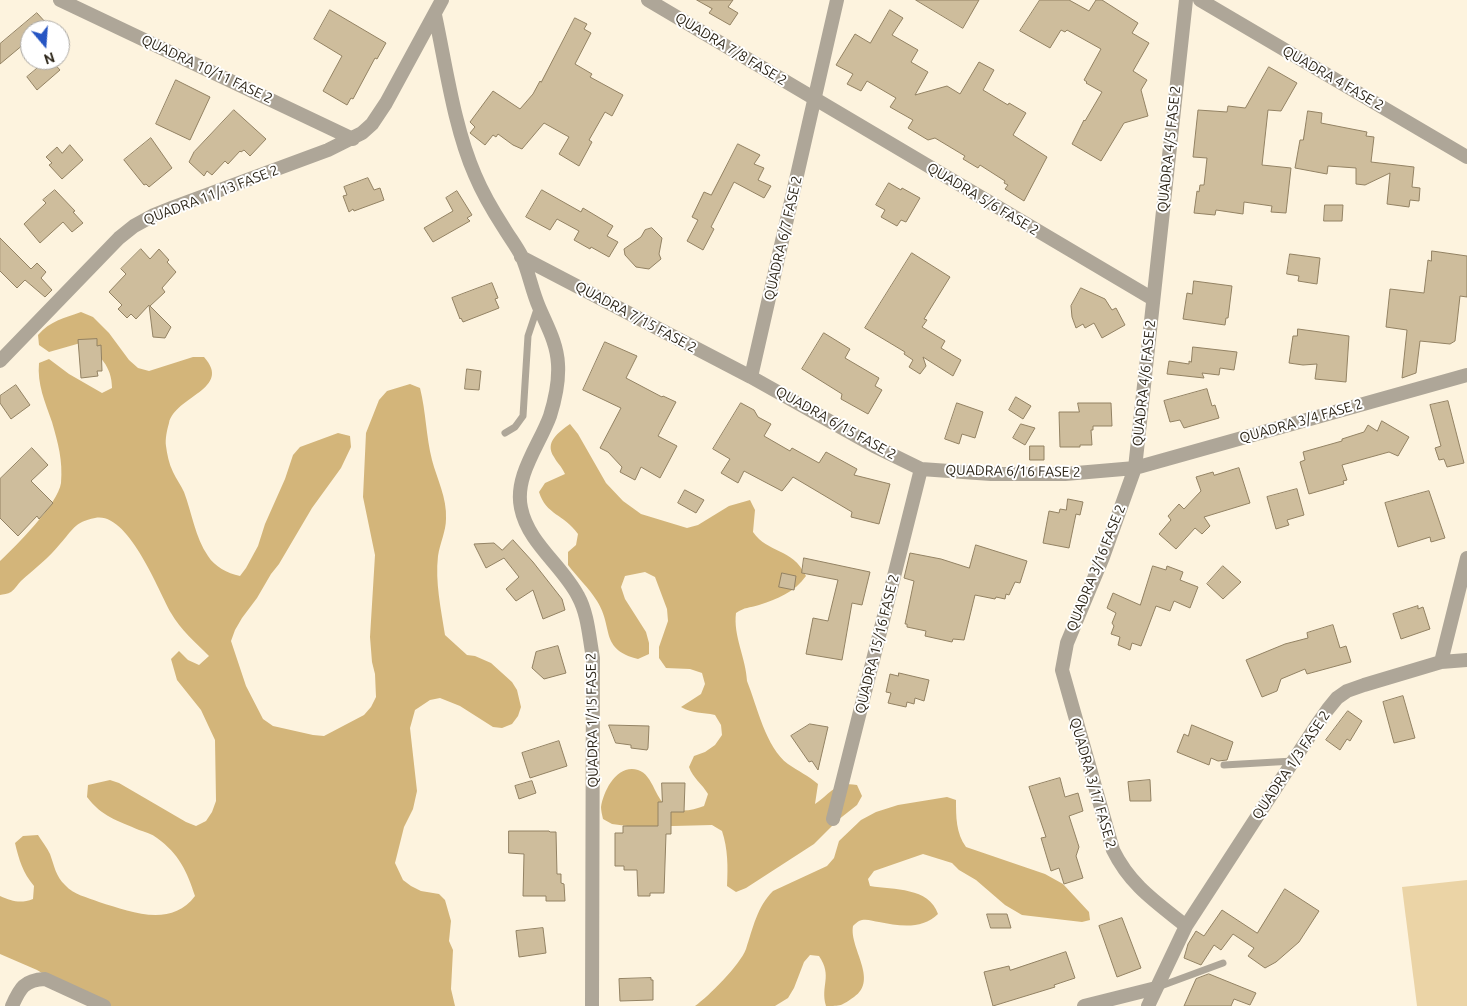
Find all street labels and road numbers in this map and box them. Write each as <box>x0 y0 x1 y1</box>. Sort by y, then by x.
street label: QUADRA 7/8 FASE 2 <box>672 9 790 89</box>
street label: QUADRA 10/11 FASE 2 <box>139 31 275 107</box>
street label: QUADRA 4 FASE 2 <box>1279 42 1387 114</box>
street label: QUADRA 4/5 FASE 2 <box>1154 85 1184 213</box>
street label: QUADRA 5/6 FASE 2 <box>924 159 1042 239</box>
street label: QUADRA 11/13 FASE 2 <box>141 161 281 229</box>
street label: QUADRA 6/7 FASE 2 <box>760 174 806 302</box>
street label: QUADRA 7/15 FASE 2 <box>572 278 700 356</box>
street label: QUADRA 4/6 FASE 2 <box>1129 319 1159 447</box>
street label: QUADRA 6/15 FASE 2 <box>773 383 899 463</box>
street label: QUADRA 3/4 FASE 2 <box>1237 395 1365 447</box>
street label: QUADRA 6/16 FASE 2 <box>945 461 1081 481</box>
street label: QUADRA 3/16 FASE 2 <box>1063 502 1129 634</box>
street label: QUADRA 15/16 FASE 2 <box>852 572 902 716</box>
street label: QUADRA 1/15 FASE 2 <box>582 652 602 788</box>
street label: QUADRA 1/3 FASE 2 <box>1248 707 1334 823</box>
street label: QUADRA 3/17 FASE 2 <box>1066 716 1120 850</box>

